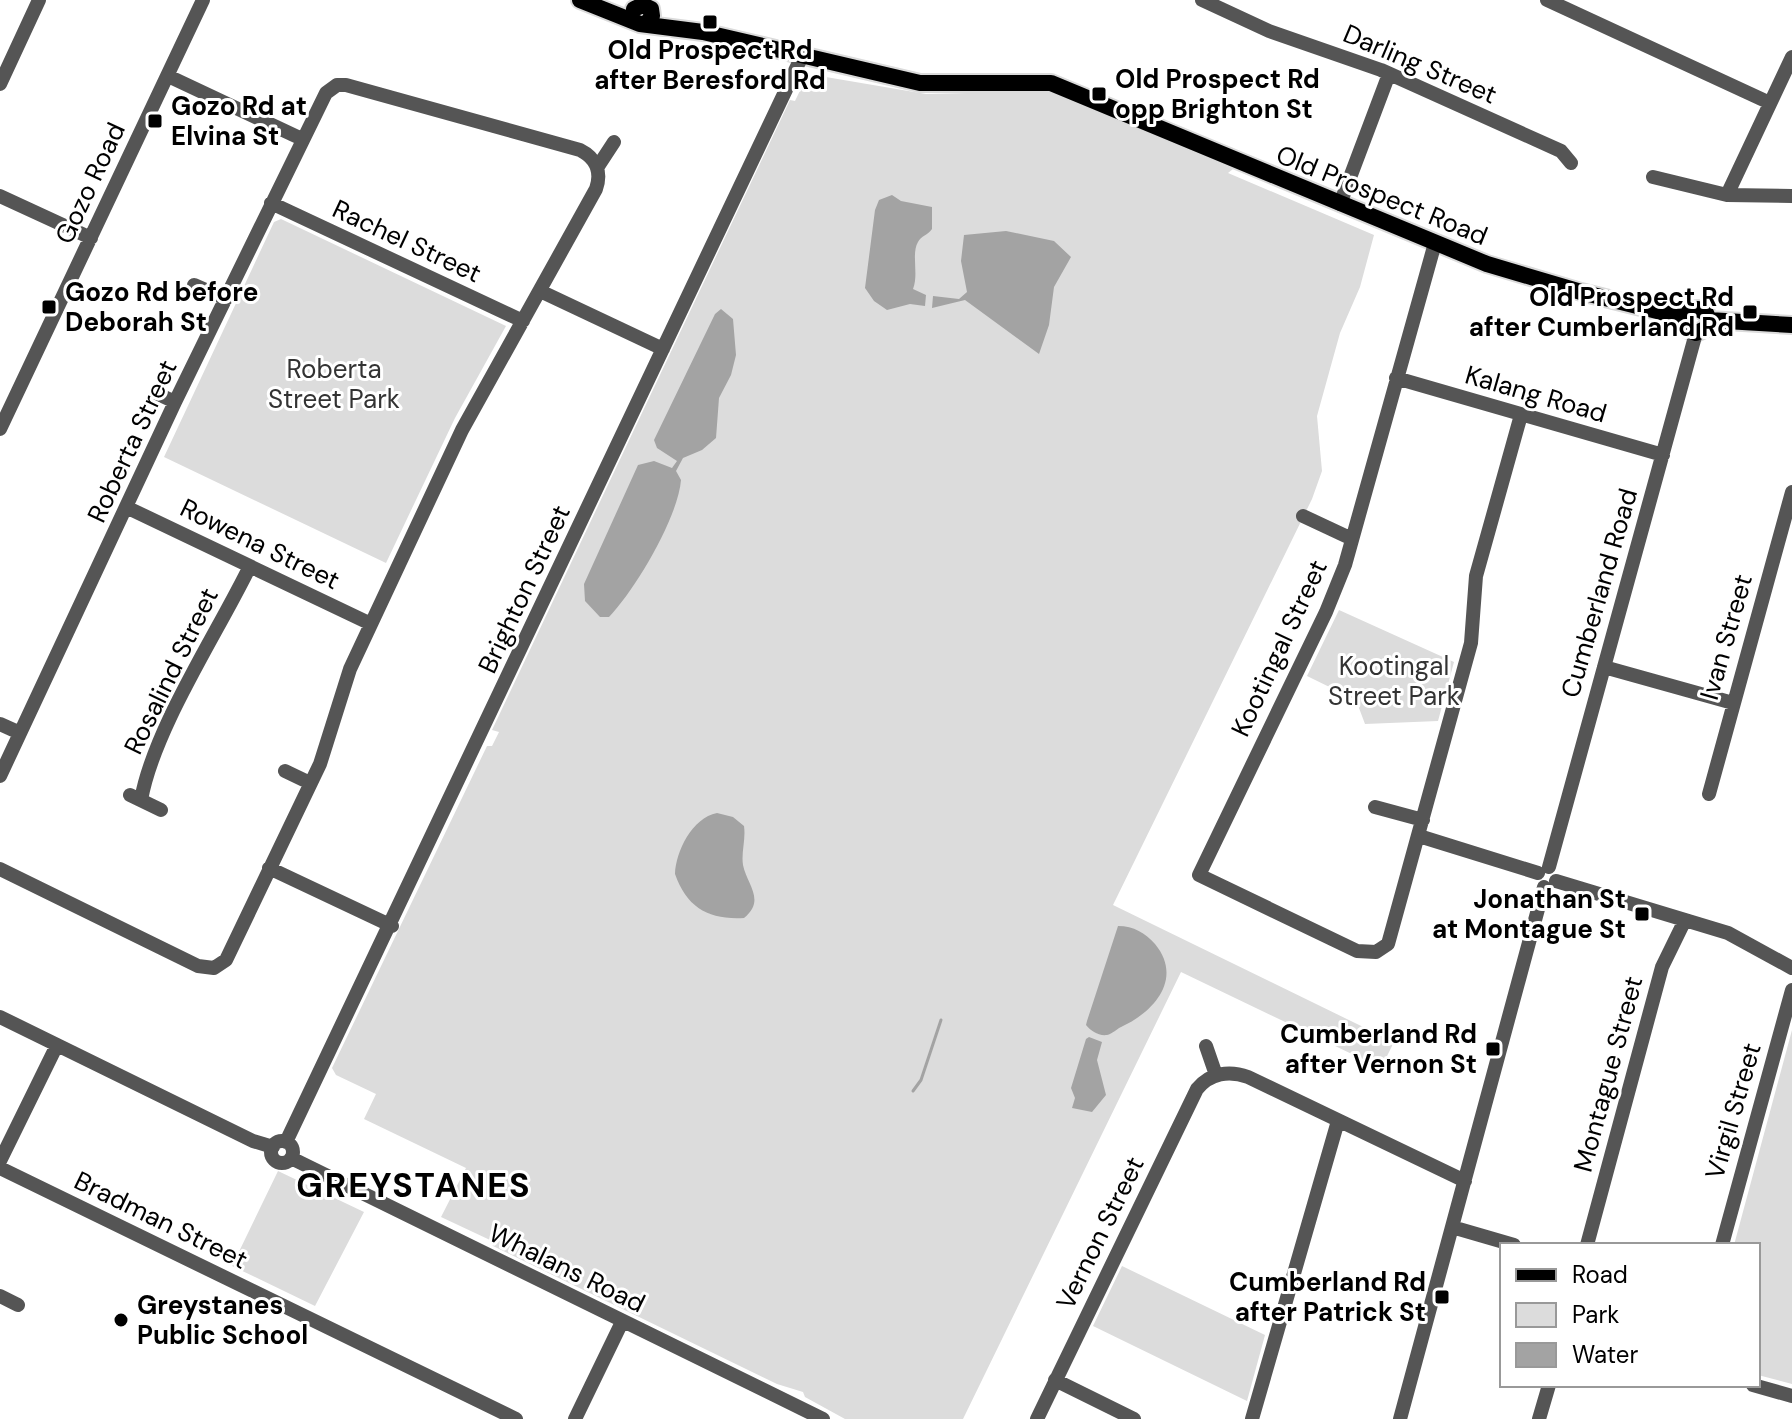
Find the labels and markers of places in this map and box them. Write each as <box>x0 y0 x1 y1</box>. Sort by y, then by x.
marker: Old Prospect Rd after Beresford Rd <box>701 13 719 31</box>
place label: Old Prospect Rd after Beresford Rd <box>594 33 826 97</box>
place label: Old Prospect Rd opp Brighton St <box>1115 62 1320 126</box>
marker: Old Prospect Rd opp Brighton St <box>1090 85 1108 103</box>
place label: Gozo Rd at Elvina St <box>171 89 307 153</box>
marker: Gozo Rd at Elvina St <box>146 112 164 130</box>
place label: Gozo Rd before Deborah St <box>65 275 258 339</box>
place label: Old Prospect Rd after Cumberland Rd <box>1469 280 1734 344</box>
marker: Gozo Rd before Deborah St <box>40 298 58 316</box>
marker: Old Prospect Rd after Cumberland Rd <box>1741 303 1759 321</box>
place label: Jonathan St at Montague St <box>1432 882 1626 946</box>
marker: Jonathan St at Montague St <box>1633 905 1651 923</box>
place label: Cumberland Rd after Vernon St <box>1280 1017 1477 1081</box>
marker: Cumberland Rd after Vernon St <box>1484 1040 1502 1058</box>
place label: Cumberland Rd after Patrick St <box>1229 1265 1426 1329</box>
place label: Greystanes Public School <box>137 1288 308 1352</box>
marker: Cumberland Rd after Patrick St <box>1433 1288 1451 1306</box>
marker: Greystanes Public School <box>112 1311 130 1329</box>

